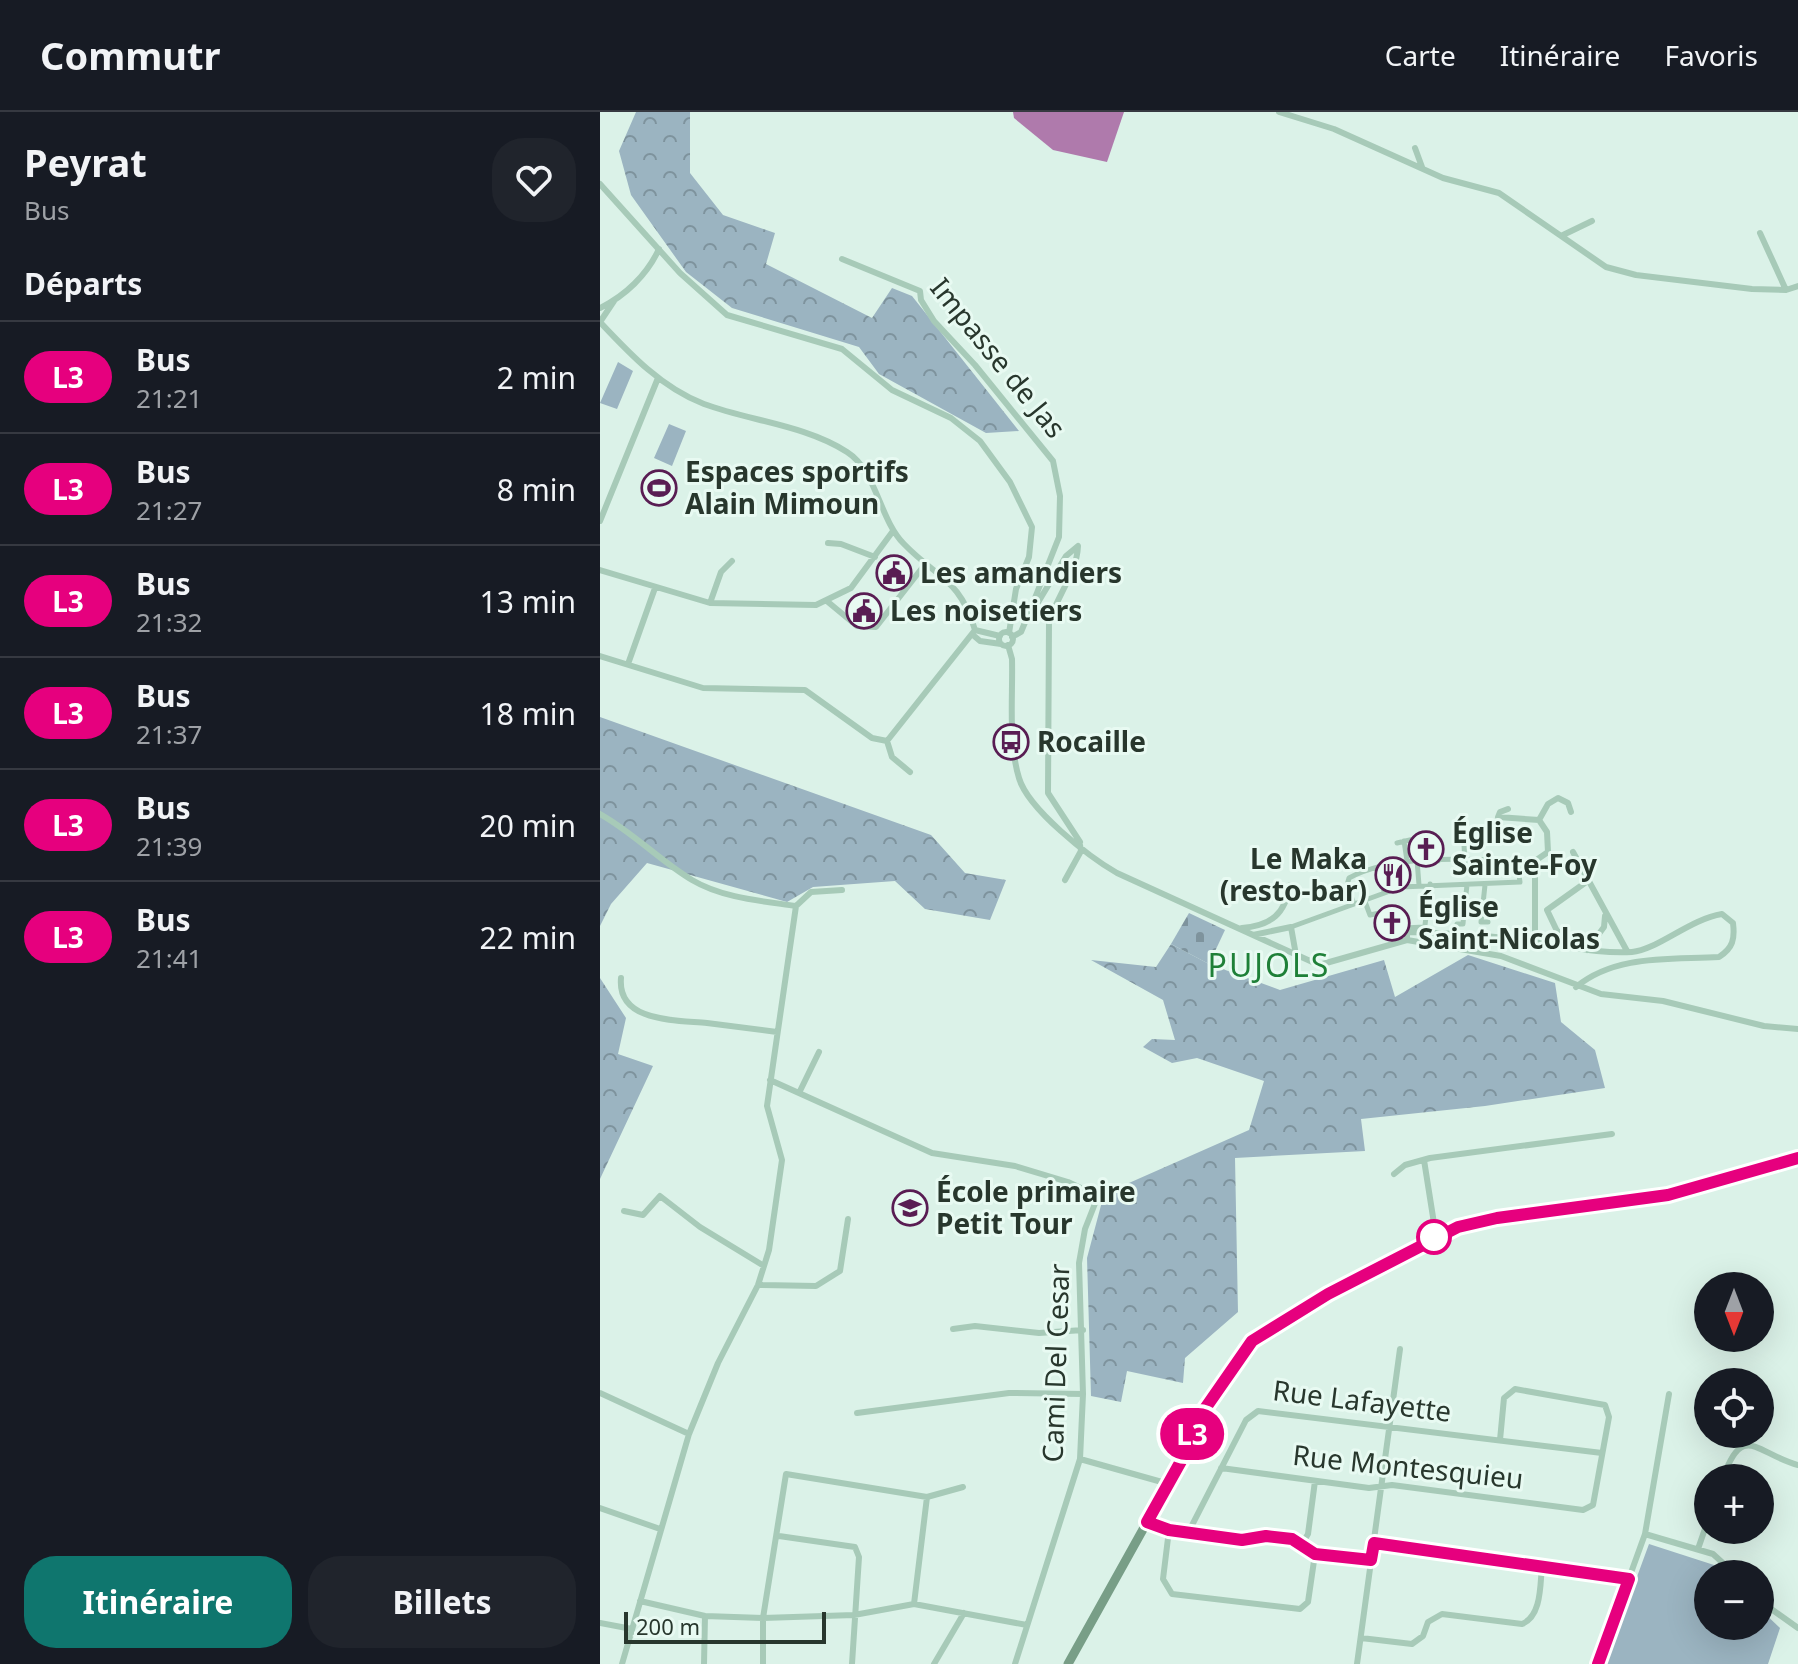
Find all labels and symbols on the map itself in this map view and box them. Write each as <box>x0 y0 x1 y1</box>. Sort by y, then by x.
street label: Impasse de Jas <box>922 269 1075 445</box>
place label: Espaces sportifs Alain Mimoun <box>685 452 909 522</box>
sports icon: Espaces sportifs Alain Mimoun <box>640 469 678 507</box>
place label: Les amandiers <box>920 553 1122 591</box>
public building icon: Les amandiers <box>875 554 913 592</box>
place label: Les noisetiers <box>890 591 1082 629</box>
public building icon: Les noisetiers <box>845 592 883 630</box>
place label: Rocaille <box>1037 722 1146 760</box>
bus stop icon: Rocaille <box>992 723 1030 761</box>
place label: Église Sainte-Foy <box>1452 813 1597 883</box>
church icon: Église Sainte-Foy <box>1407 830 1445 868</box>
place label: Le Maka (resto-bar) <box>1220 839 1367 909</box>
restaurant icon: Le Maka (resto-bar) <box>1374 856 1412 894</box>
place label: Église Saint-Nicolas <box>1418 887 1600 957</box>
church icon: Église Saint-Nicolas <box>1373 904 1411 942</box>
district label: PUJOLS <box>1208 943 1330 986</box>
place label: École primaire Petit Tour <box>936 1172 1136 1242</box>
school or university icon: École primaire Petit Tour <box>891 1189 929 1227</box>
unlabelled marker <box>1417 1220 1451 1254</box>
street label: Cami Del Cesar <box>1033 1262 1077 1463</box>
north arrow <box>1694 1272 1774 1352</box>
street label: Rue Lafayette <box>1271 1370 1454 1430</box>
line badge: L3 <box>1156 1408 1228 1460</box>
street label: Rue Montesquieu <box>1291 1435 1525 1497</box>
scale bar <box>624 1608 826 1644</box>

